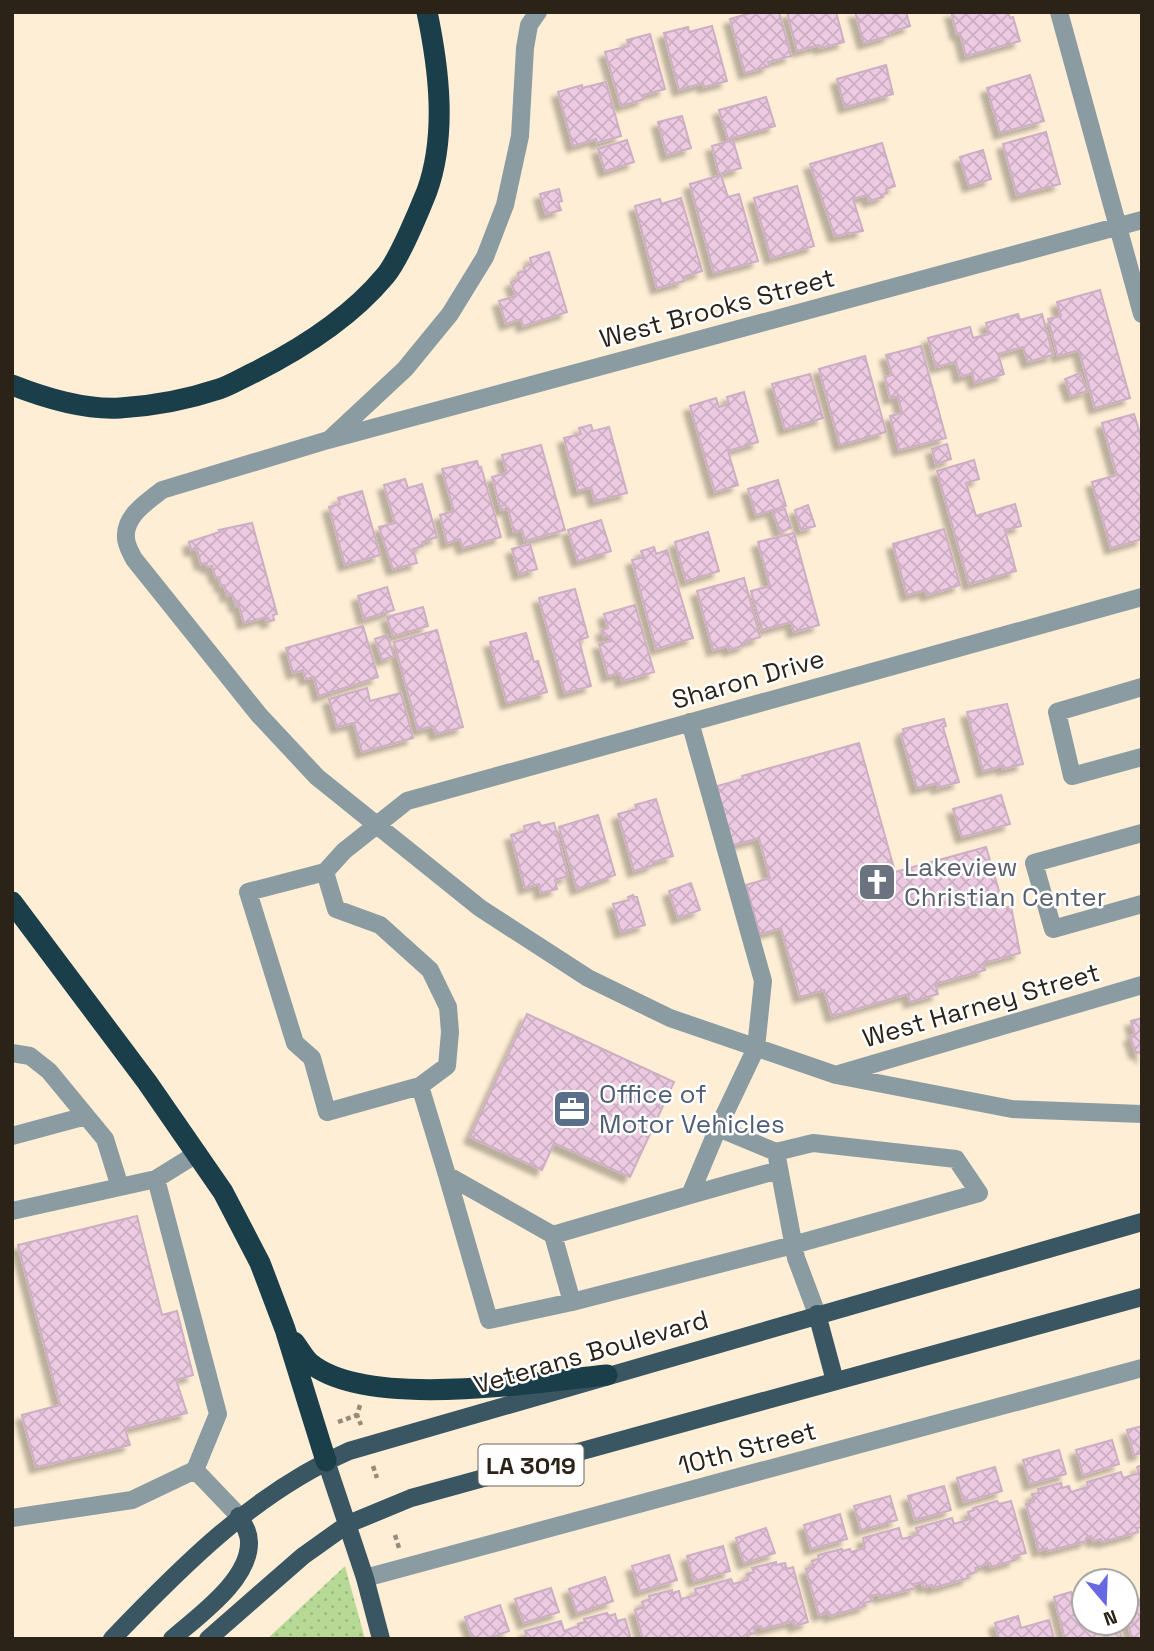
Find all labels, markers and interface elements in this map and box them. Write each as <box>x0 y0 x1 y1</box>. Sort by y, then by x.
street label: West Brooks Street <box>596 260 838 356</box>
street label: Sharon Drive <box>668 641 828 717</box>
place label: Lakeview Christian Center <box>904 850 1106 914</box>
church icon: Lakeview Christian Center <box>856 861 898 903</box>
street label: West Harney Street <box>859 955 1103 1055</box>
place label: Office of Motor Vehicles <box>599 1077 785 1141</box>
office icon: Office of Motor Vehicles <box>551 1088 593 1130</box>
street label: Veterans Boulevard <box>470 1302 712 1402</box>
street label: 10th Street <box>674 1413 820 1483</box>
road number: LA 3019 <box>478 1444 584 1485</box>
north arrow <box>1070 1567 1140 1637</box>
text: N <box>1100 1604 1120 1631</box>

